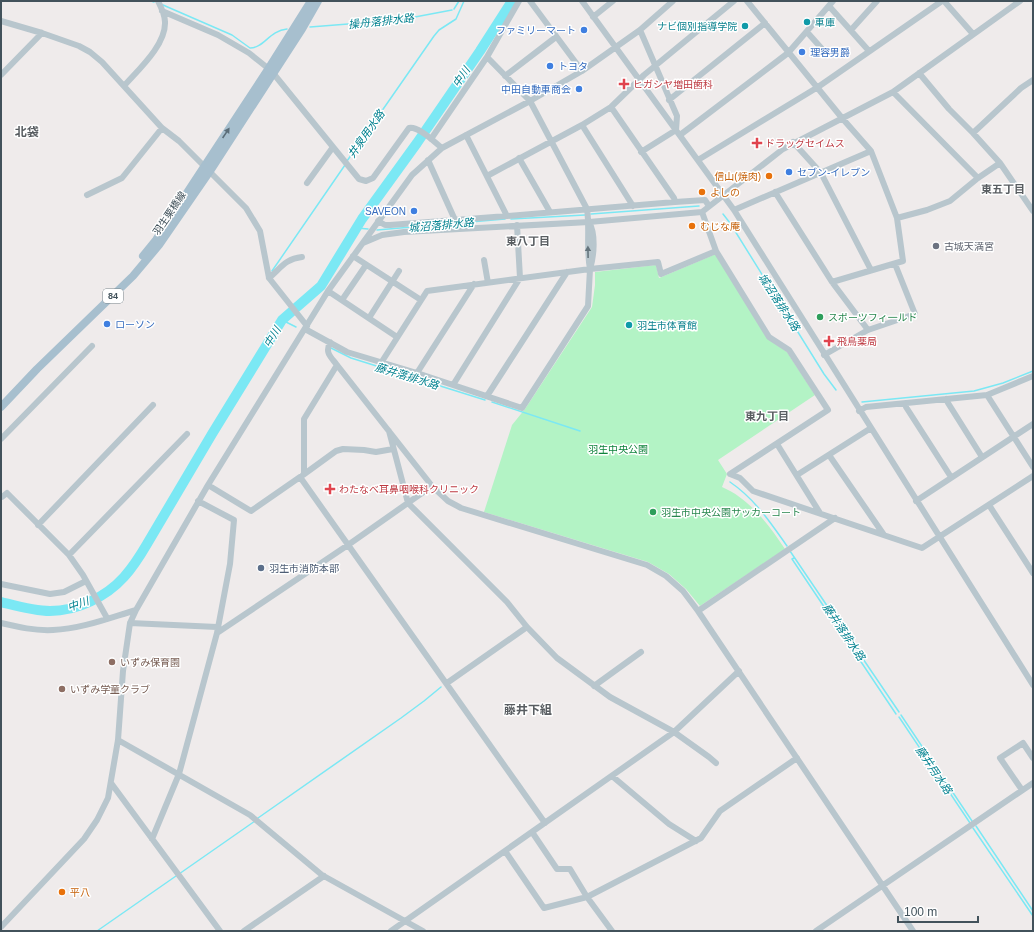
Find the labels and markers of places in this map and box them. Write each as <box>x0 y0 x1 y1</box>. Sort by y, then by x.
marker: 車庫 <box>802 17 812 27</box>
place label: 車庫 <box>815 17 835 28</box>
place label: ナビ個別指導学院 <box>657 21 737 32</box>
marker: ナビ個別指導学院 <box>740 21 750 31</box>
place label: ファミリーマート <box>496 25 576 36</box>
marker: ファミリーマート <box>579 25 589 35</box>
marker: 理容男爵 <box>797 47 807 57</box>
place label: 理容男爵 <box>810 47 850 58</box>
marker: トヨタ <box>545 61 555 71</box>
place label: トヨタ <box>558 61 588 72</box>
marker: ヒガシヤ増田歯科 <box>618 78 630 90</box>
place label: ヒガシヤ増田歯科 <box>633 79 713 90</box>
place label: 中田自動車商会 <box>501 84 571 95</box>
marker: 中田自動車商会 <box>574 84 584 94</box>
marker: ドラッグセイムス <box>752 138 762 148</box>
place label: ドラッグセイムス <box>765 138 845 149</box>
marker: セブン-イレブン <box>784 167 794 177</box>
place label: セブン-イレブン <box>797 167 870 178</box>
place label: 信山(焼肉) <box>714 171 761 182</box>
marker: 信山(焼肉) <box>764 171 774 181</box>
marker: よしの <box>697 187 707 197</box>
place label: よしの <box>710 187 740 198</box>
place label: SAVEON <box>365 206 406 217</box>
marker: SAVEON <box>409 206 419 216</box>
marker: むじな庵 <box>687 221 697 231</box>
place label: むじな庵 <box>700 221 740 232</box>
marker: 古城天満宮 <box>931 241 941 251</box>
place label: 古城天満宮 <box>944 241 994 252</box>
marker: スポーツフィ一ルド <box>815 312 825 322</box>
place label: スポーツフィ一ルド <box>828 312 918 323</box>
marker: ローソン <box>102 319 112 329</box>
place label: ローソン <box>115 319 155 330</box>
marker: 羽生市体育館 <box>624 320 634 330</box>
place label: 羽生市体育館 <box>637 320 697 331</box>
marker: 飛鳥薬局 <box>824 336 834 346</box>
place label: 飛鳥薬局 <box>837 336 877 347</box>
marker: わたなべ耳鼻咽喉科クリニック <box>324 483 336 495</box>
place label: わたなべ耳鼻咽喉科クリニック <box>339 484 479 495</box>
marker: 羽生市中央公園サッカーコート <box>648 507 658 517</box>
place label: 羽生市中央公園サッカーコート <box>661 507 801 518</box>
marker: 羽生市消防本部 <box>256 563 266 573</box>
place label: 羽生市消防本部 <box>269 563 339 574</box>
marker: いずみ保育園 <box>107 657 117 667</box>
place label: いずみ保育園 <box>120 657 180 668</box>
marker: いずみ学童クラブ <box>57 684 67 694</box>
place label: いずみ学童クラブ <box>70 684 150 695</box>
marker: 平八 <box>57 887 67 897</box>
place label: 平八 <box>70 887 90 898</box>

